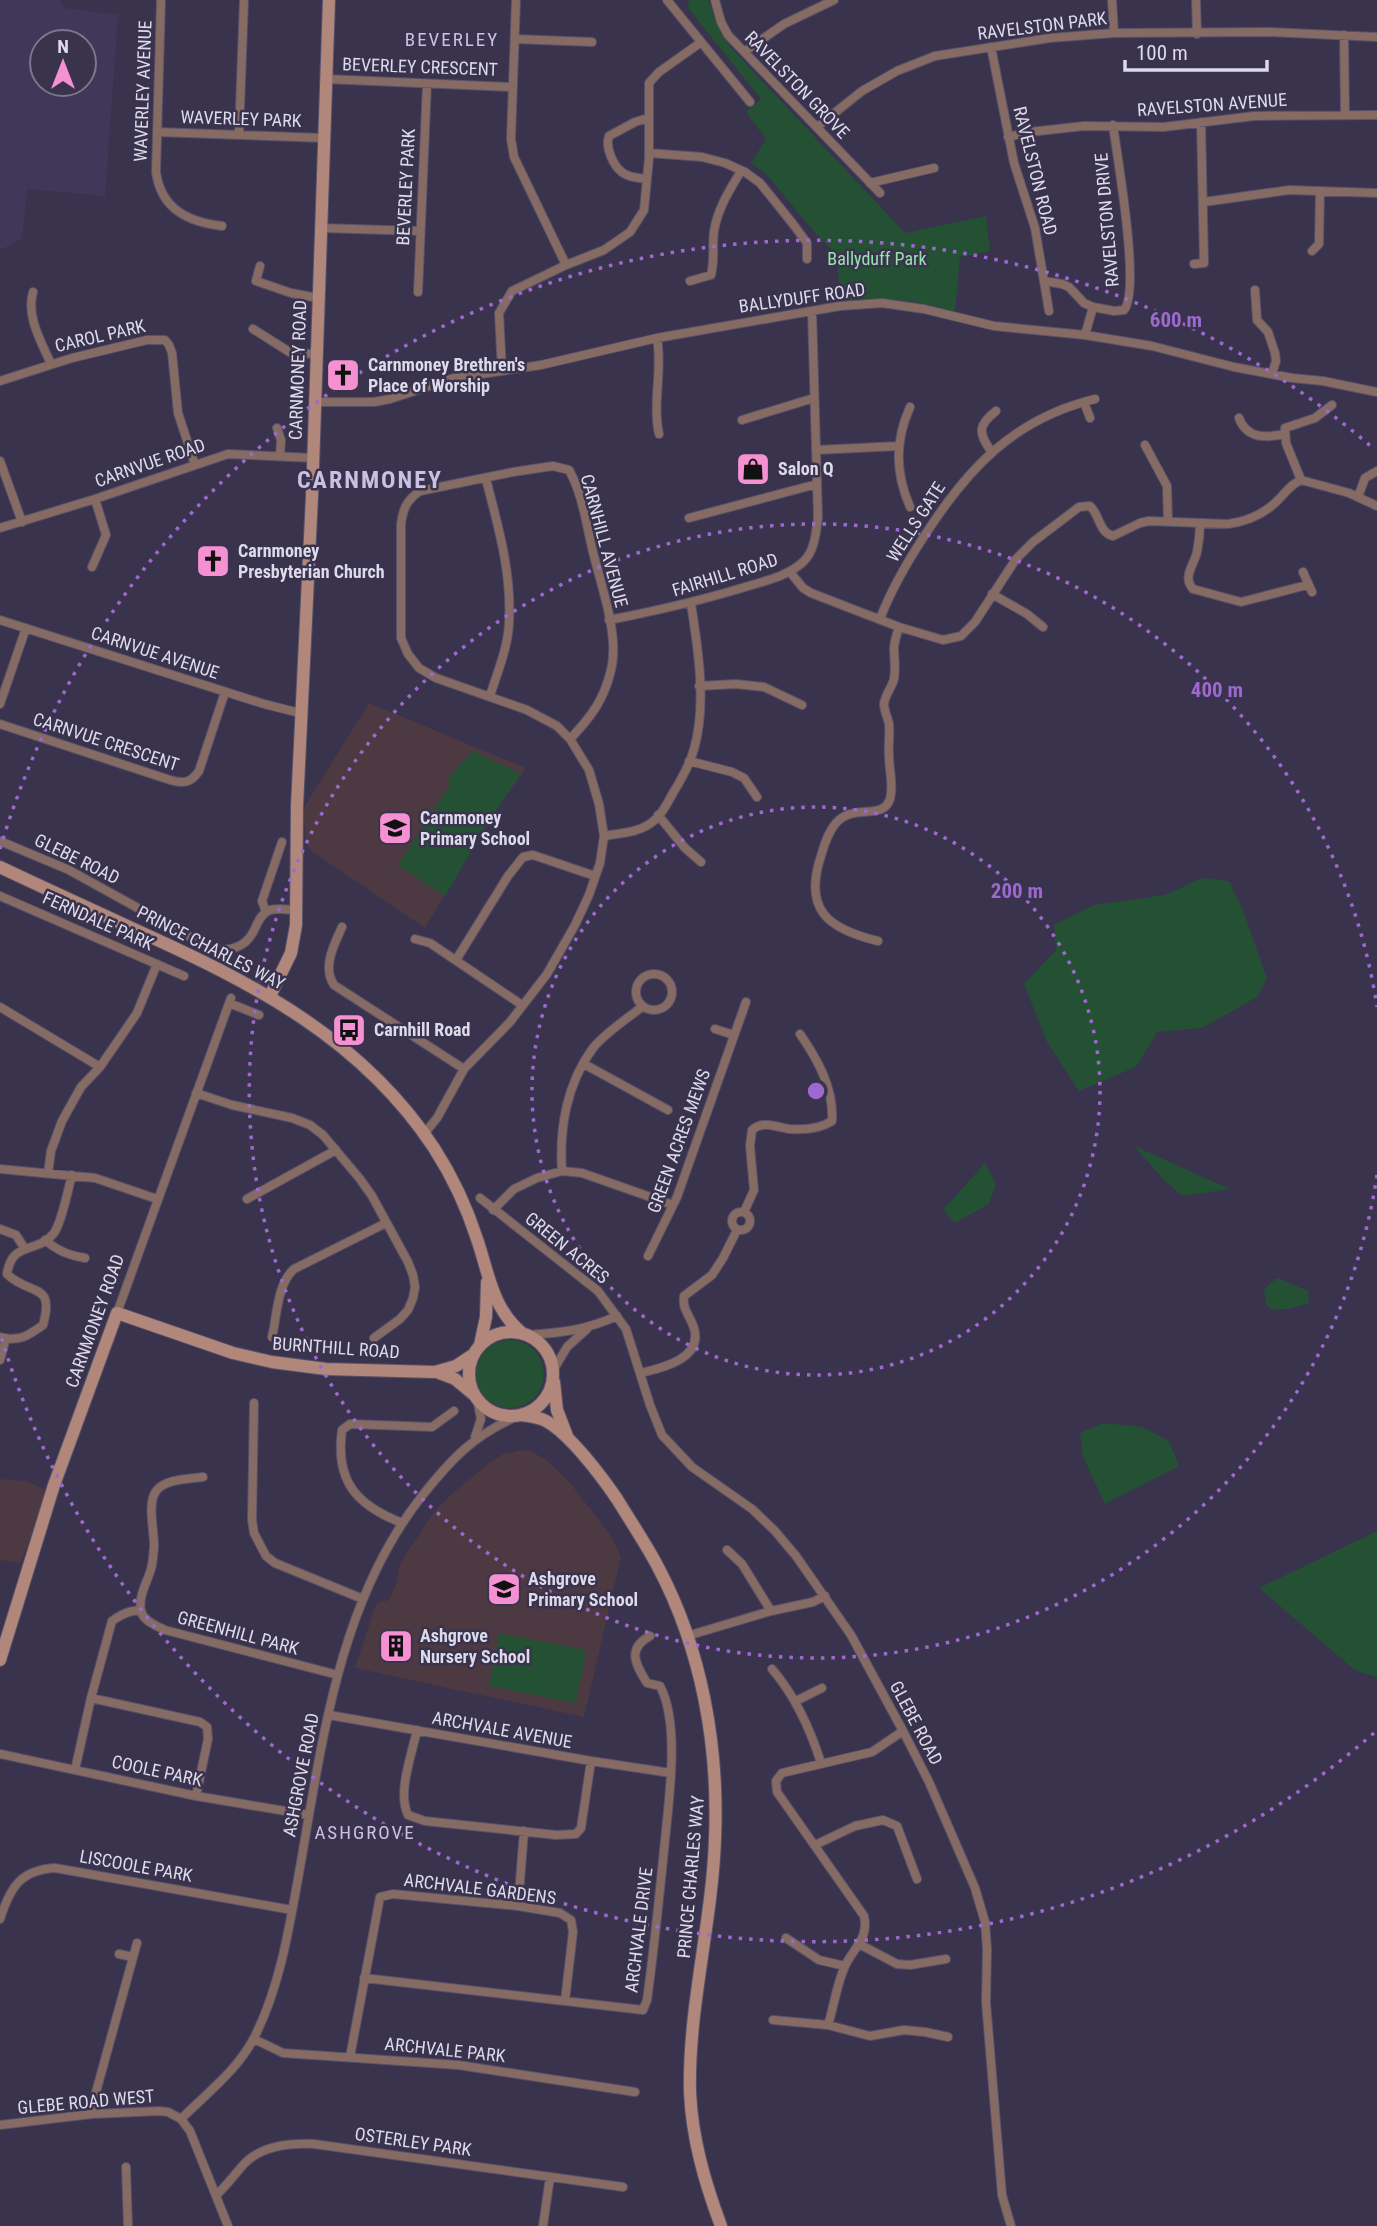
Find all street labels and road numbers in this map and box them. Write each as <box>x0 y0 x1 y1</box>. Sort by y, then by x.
street label: RAVELSTON PARK <box>976 7 1108 44</box>
street label: WAVERLEY AVENUE <box>130 20 155 162</box>
street label: RAVELSTON GROVE <box>741 27 854 143</box>
street label: BEVERLEY CRESCENT <box>342 53 498 80</box>
street label: RAVELSTON AVENUE <box>1136 89 1288 120</box>
street label: RAVELSTON ROAD <box>1009 104 1062 238</box>
street label: WAVERLEY PARK <box>180 106 302 131</box>
street label: BEVERLEY PARK <box>392 128 419 246</box>
street label: RAVELSTON DRIVE <box>1090 152 1123 288</box>
street label: BALLYDUFF ROAD <box>737 278 866 317</box>
street label: CARNMONEY ROAD <box>285 300 310 440</box>
street label: CAROL PARK <box>53 315 147 356</box>
street label: CARNVUE ROAD <box>92 434 208 491</box>
street label: CARNHILL AVENUE <box>577 472 632 610</box>
street label: WELLS GATE <box>882 478 949 566</box>
street label: FAIRHILL ROAD <box>669 548 780 601</box>
street label: CARNVUE AVENUE <box>88 622 222 683</box>
street label: CARNVUE CRESCENT <box>31 708 182 775</box>
street label: GLEBE ROAD <box>31 829 123 888</box>
street label: FERNDALE PARK <box>40 887 157 954</box>
street label: PRINCE CHARLES WAY <box>134 901 289 994</box>
street label: GREEN ACRES MEWS <box>643 1066 714 1216</box>
street label: GREEN ACRES <box>521 1207 613 1288</box>
street label: CARNMONEY ROAD <box>61 1251 128 1390</box>
street label: BURNTHILL ROAD <box>272 1333 400 1362</box>
street label: GREENHILL PARK <box>175 1606 301 1659</box>
street label: GLEBE ROAD <box>886 1677 947 1768</box>
street label: ARCHVALE AVENUE <box>431 1707 574 1752</box>
street label: ASHGROVE ROAD <box>278 1711 323 1839</box>
street label: COOLE PARK <box>110 1751 204 1790</box>
street label: PRINCE CHARLES WAY <box>673 1794 708 1959</box>
street label: LISCOOLE PARK <box>78 1845 194 1886</box>
street label: ARCHVALE DRIVE <box>620 1866 657 1994</box>
street label: ARCHVALE GARDENS <box>403 1869 557 1908</box>
street label: ARCHVALE PARK <box>384 2033 507 2066</box>
street label: GLEBE ROAD WEST <box>17 2085 155 2118</box>
street label: OSTERLEY PARK <box>353 2123 473 2160</box>

